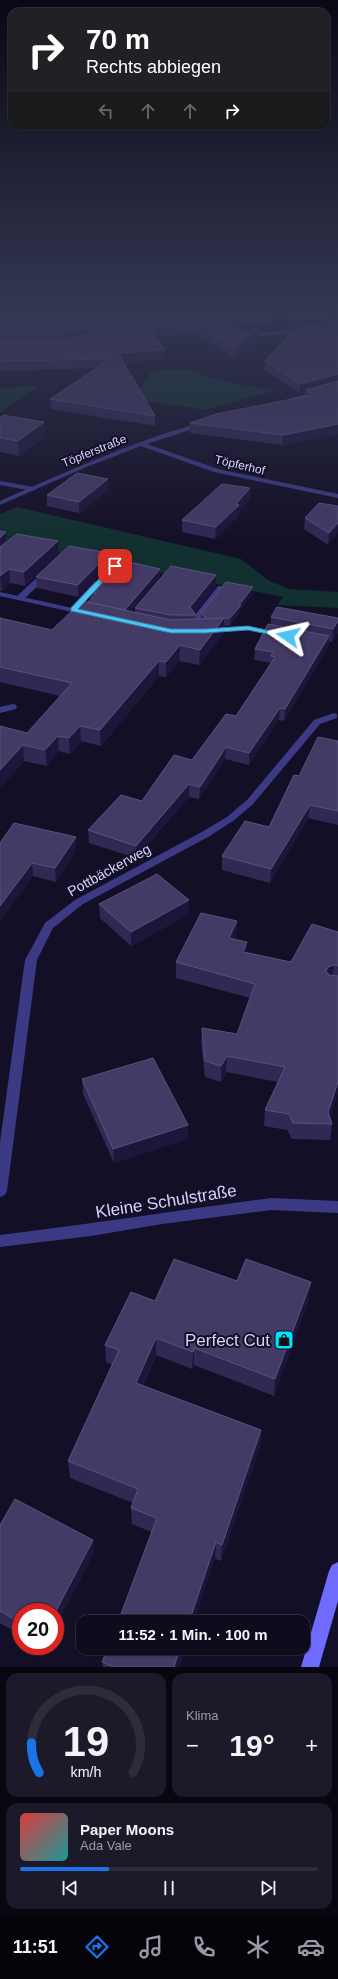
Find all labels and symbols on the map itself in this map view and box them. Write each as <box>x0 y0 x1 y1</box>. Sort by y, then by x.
street label: Töpferstraße <box>60 432 129 470</box>
street label: Töpferhof <box>213 452 267 478</box>
pin <box>98 549 132 583</box>
position arrow <box>267 615 309 657</box>
street label: Pottbäckerweg <box>65 841 153 899</box>
street label: Kleine Schulstraße <box>94 1181 238 1222</box>
shop icon: Perfect Cut <box>273 1329 295 1351</box>
place label: Perfect Cut <box>185 1331 270 1350</box>
speed limit sign: 20 <box>12 1603 64 1655</box>

